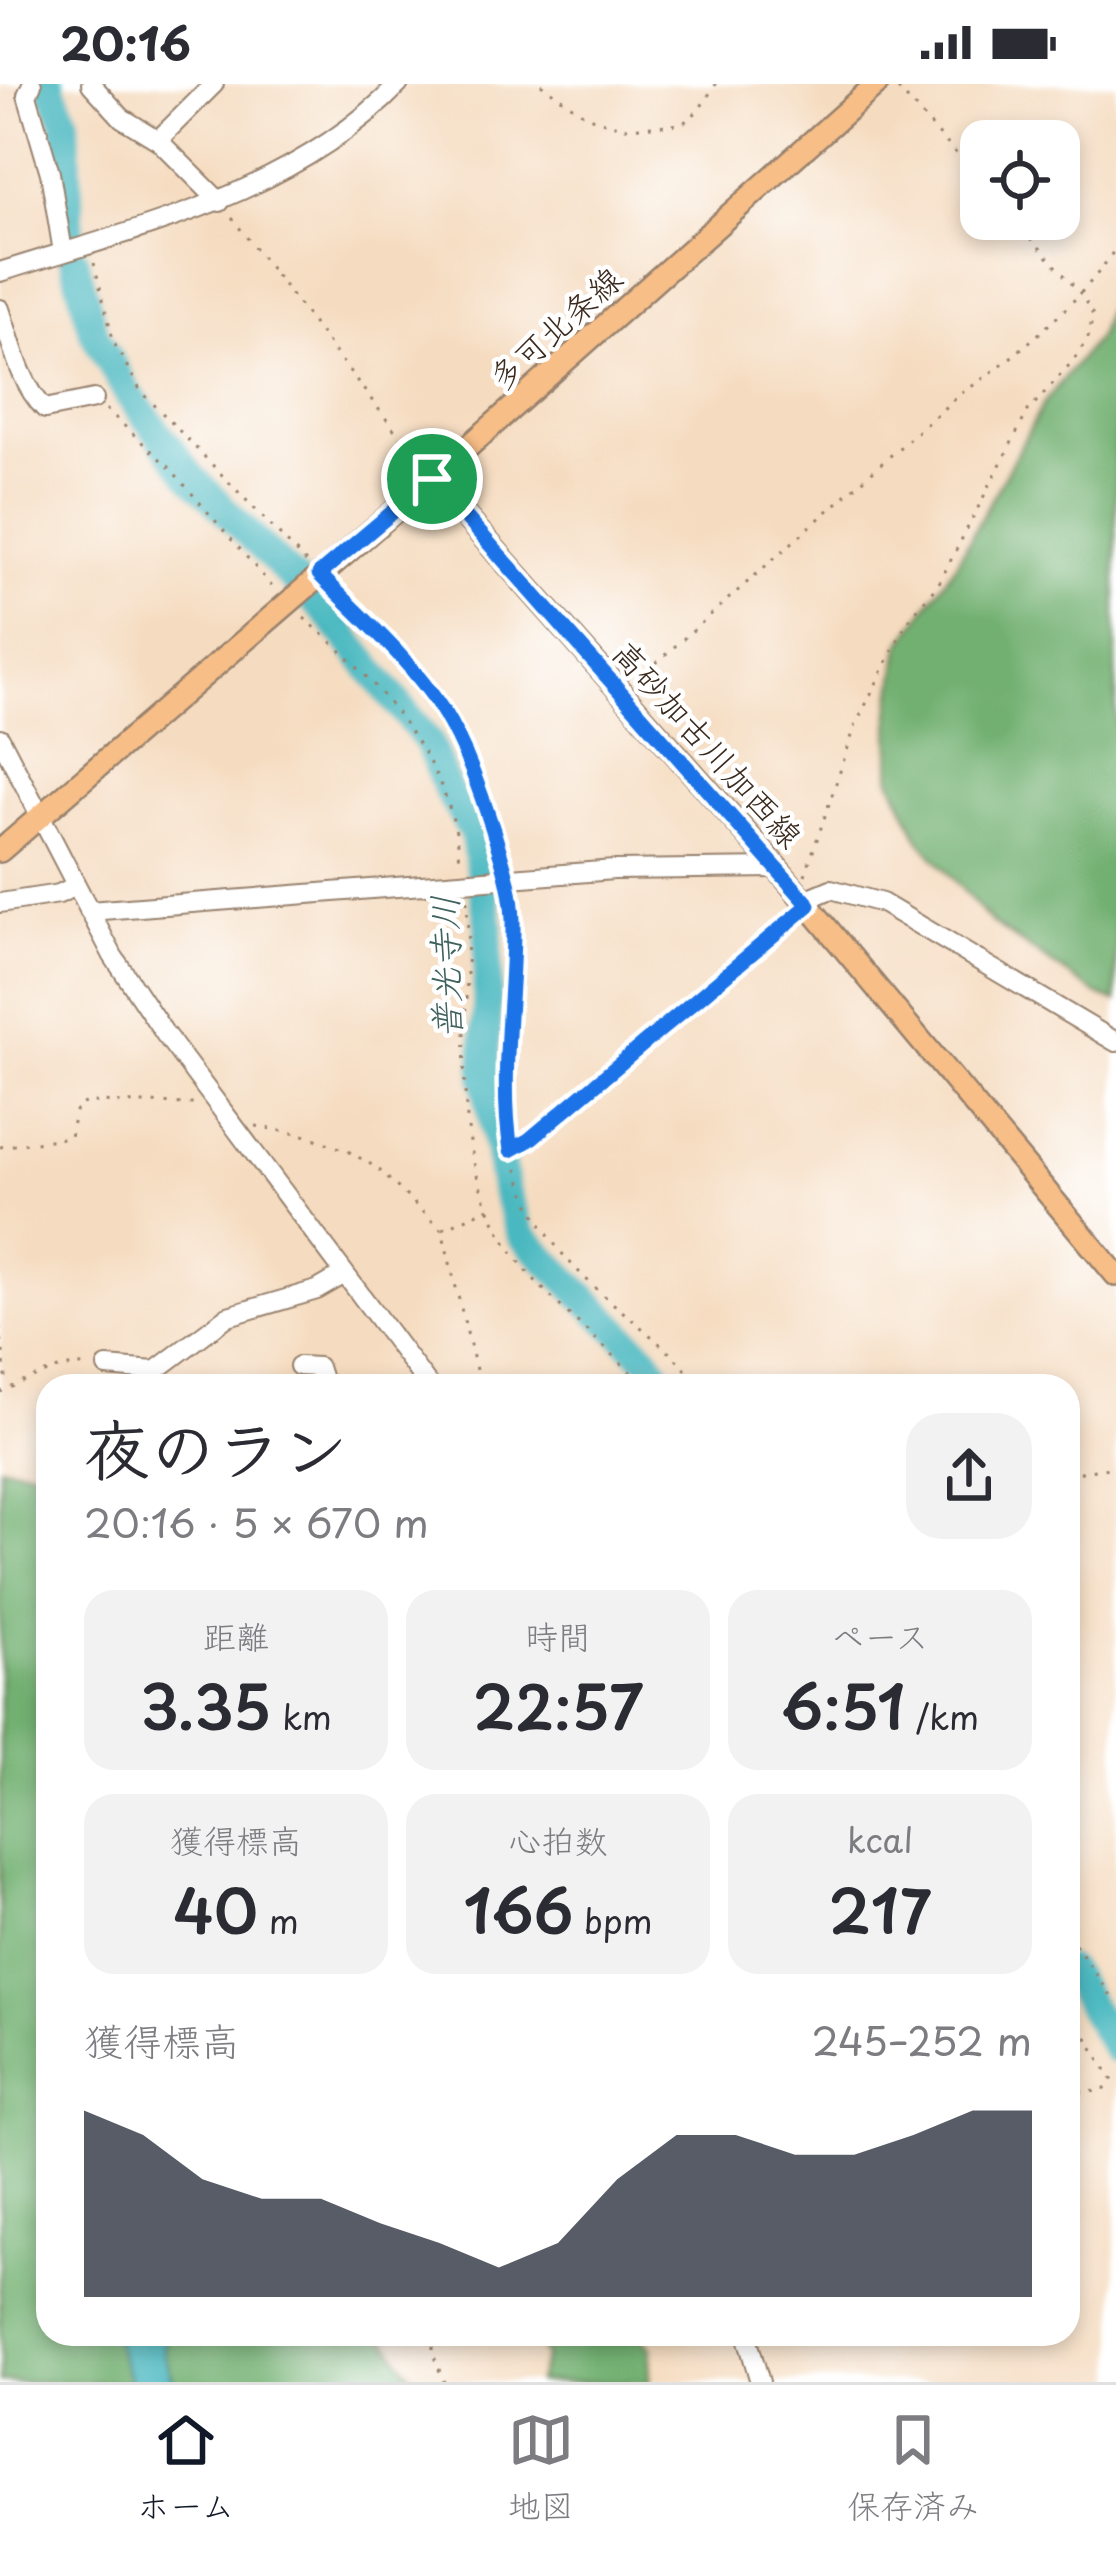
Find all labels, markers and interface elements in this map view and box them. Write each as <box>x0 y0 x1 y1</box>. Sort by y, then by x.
text: 20:16 <box>60 8 191 76</box>
map controls <box>960 120 1080 240</box>
button: locate <box>960 120 1080 240</box>
street label: 多可北条線 <box>476 253 632 401</box>
pin <box>381 428 483 530</box>
icon: arrive <box>399 446 465 512</box>
street label: 高砂加古川加西線 <box>602 628 816 858</box>
water label: 普光寺川 <box>416 895 472 1039</box>
text: 夜のラン <box>84 1397 348 1496</box>
button: share <box>906 1413 1032 1539</box>
text: 20:16 · 5 × 670 m <box>84 1492 429 1551</box>
text: 距離 <box>203 1610 269 1660</box>
text: 時間 <box>525 1610 591 1660</box>
text: ペース <box>831 1610 929 1660</box>
text: 3.35 <box>140 1660 272 1750</box>
text: 22:57 <box>473 1660 643 1750</box>
text: 6:51 <box>781 1660 905 1750</box>
text: km <box>272 1691 332 1741</box>
text: /km <box>905 1691 979 1741</box>
text: 獲得標高 <box>170 1814 302 1864</box>
text: 心拍数 <box>509 1814 608 1864</box>
text: kcal <box>847 1814 913 1864</box>
text: 40 <box>173 1864 258 1954</box>
text: 166 <box>463 1864 573 1954</box>
text: 217 <box>829 1864 931 1954</box>
text: m <box>258 1895 299 1945</box>
text: bpm <box>573 1895 653 1945</box>
text: 獲得標高 <box>84 2010 240 2069</box>
text: 245–252 m <box>811 2010 1032 2069</box>
tab: ホーム <box>137 2407 234 2529</box>
tab: 地図 <box>508 2407 574 2529</box>
tab: 保存済み <box>847 2407 979 2529</box>

